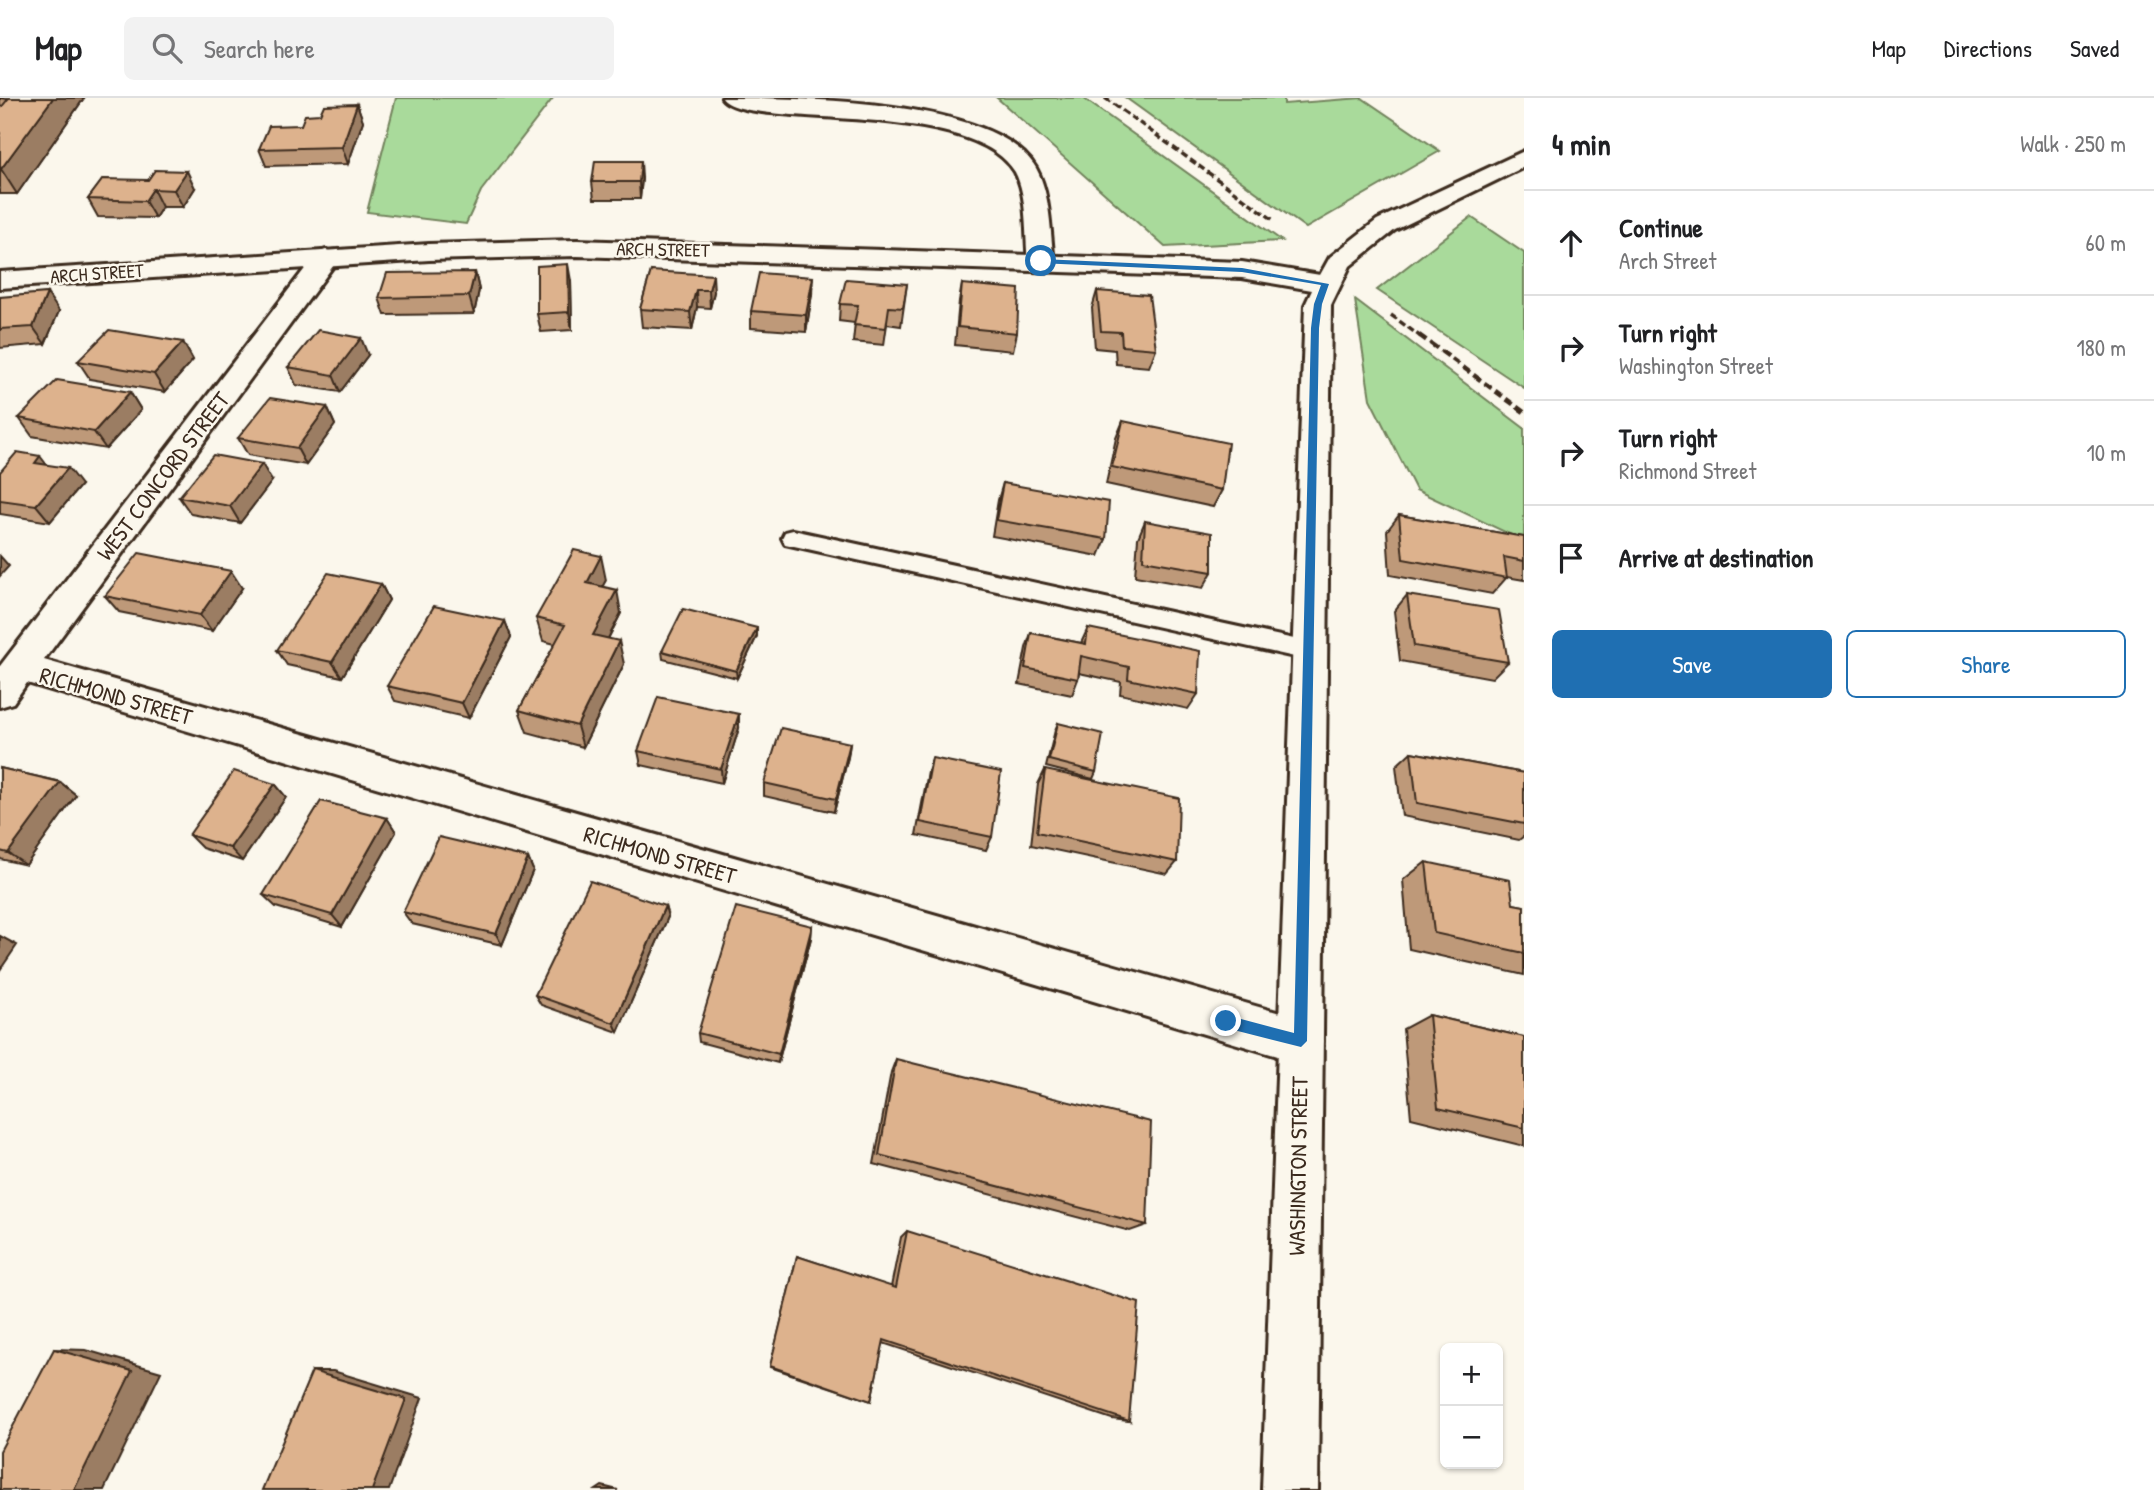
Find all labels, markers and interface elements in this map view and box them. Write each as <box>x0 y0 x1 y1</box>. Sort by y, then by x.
search box <box>124 17 614 80</box>
text: Map <box>35 26 82 70</box>
icon: search <box>148 29 186 67</box>
text: Search here <box>204 31 315 66</box>
text: Map <box>1872 32 1906 64</box>
text: Directions <box>1944 32 2032 64</box>
text: Saved <box>2070 32 2119 64</box>
text: 4 min <box>1552 124 1611 164</box>
text: Walk · 250 m <box>2020 128 2126 159</box>
text: Continue <box>1619 210 1703 245</box>
icon: ahead <box>1552 224 1590 262</box>
text: 60 m <box>2086 227 2126 258</box>
street label: ARCH STREET <box>616 235 711 263</box>
route start <box>1025 245 1056 276</box>
text: Arch Street <box>1619 245 1717 276</box>
street label: ARCH STREET <box>49 257 146 289</box>
text: Turn right <box>1619 315 1717 350</box>
icon: right <box>1552 329 1590 367</box>
text: 180 m <box>2076 332 2126 363</box>
text: Washington Street <box>1619 350 1773 381</box>
street label: WEST CONCORD STREET <box>89 385 236 566</box>
text: Turn right <box>1619 420 1717 455</box>
icon: right <box>1552 434 1590 472</box>
text: 10 m <box>2086 437 2126 468</box>
text: Richmond Street <box>1619 455 1756 486</box>
icon: arrive <box>1552 539 1590 577</box>
text: Arrive at destination <box>1619 540 1814 575</box>
button: Save <box>1552 630 1832 698</box>
button: Share <box>1846 630 2126 698</box>
street label: RICHMOND STREET <box>36 659 196 732</box>
street label: RICHMOND STREET <box>580 818 740 891</box>
route end <box>1210 1005 1241 1036</box>
street label: WASHINGTON STREET <box>1280 1076 1315 1256</box>
map controls <box>1440 1343 1503 1469</box>
button: + <box>1440 1343 1503 1406</box>
button: − <box>1440 1406 1503 1469</box>

